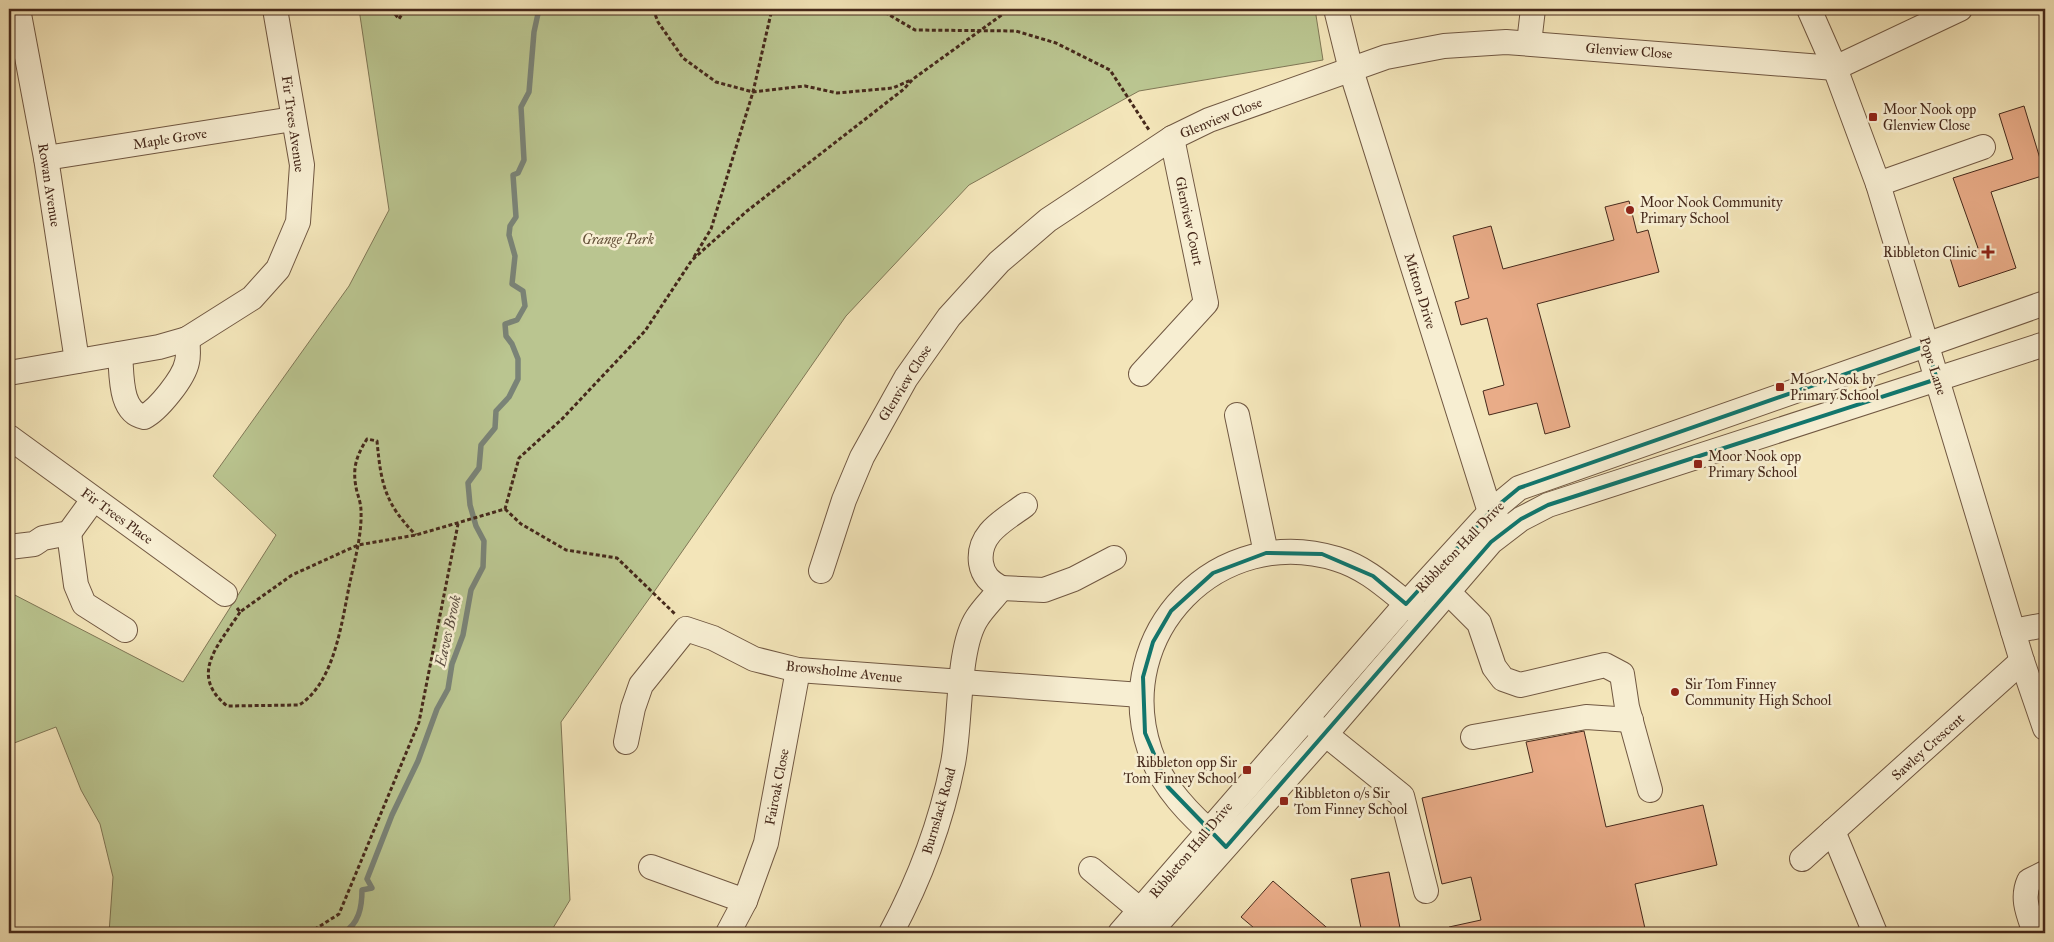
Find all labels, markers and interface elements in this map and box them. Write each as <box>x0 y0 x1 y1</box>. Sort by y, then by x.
street label: Glenview Close <box>1585 39 1673 63</box>
street label: Fir Trees Avenue <box>278 75 308 174</box>
street label: Glenview Close <box>1177 94 1265 142</box>
place label: Moor Nook opp Glenview Close <box>1883 101 1976 134</box>
marker: Moor Nook opp Glenview Close <box>1867 111 1879 123</box>
street label: Maple Grove <box>132 125 208 153</box>
street label: Rowan Avenue <box>34 142 64 228</box>
street label: Glenview Court <box>1171 175 1207 267</box>
place label: Moor Nook Community Primary School <box>1640 194 1783 227</box>
marker: Moor Nook Community Primary School <box>1624 204 1636 216</box>
park label: Grange Park <box>582 231 655 248</box>
place label: Ribbleton Clinic <box>1883 244 1977 261</box>
marker: Ribbleton Clinic <box>1981 245 1995 259</box>
street label: Mitton Drive <box>1400 251 1440 331</box>
street label: Pope Lane <box>1916 335 1950 397</box>
street label: Glenview Close <box>875 341 935 424</box>
place label: Moor Nook by Primary School <box>1790 371 1879 404</box>
marker: Moor Nook by Primary School <box>1774 381 1786 393</box>
place label: Moor Nook opp Primary School <box>1708 448 1801 481</box>
marker: Moor Nook opp Primary School <box>1692 458 1704 470</box>
street label: Fir Trees Place <box>78 484 156 548</box>
street label: Ribbleton Hall Drive <box>1412 498 1508 596</box>
water label: Eaves Brook <box>431 593 465 670</box>
street label: Browsholme Avenue <box>785 657 903 687</box>
place label: Sir Tom Finney Community High School <box>1685 676 1832 709</box>
marker: Sir Tom Finney Community High School <box>1669 686 1681 698</box>
street label: Sawley Crescent <box>1888 710 1968 784</box>
street label: Fairoak Close <box>761 747 793 827</box>
place label: Ribbleton opp Sir Tom Finney School <box>1123 754 1238 787</box>
marker: Ribbleton opp Sir Tom Finney School <box>1241 764 1253 776</box>
street label: Burnslack Road <box>918 766 960 856</box>
place label: Ribbleton o/s Sir Tom Finney School <box>1294 785 1408 818</box>
marker: Ribbleton o/s Sir Tom Finney School <box>1278 795 1290 807</box>
street label: Ribbleton Hall Drive <box>1146 798 1236 902</box>

